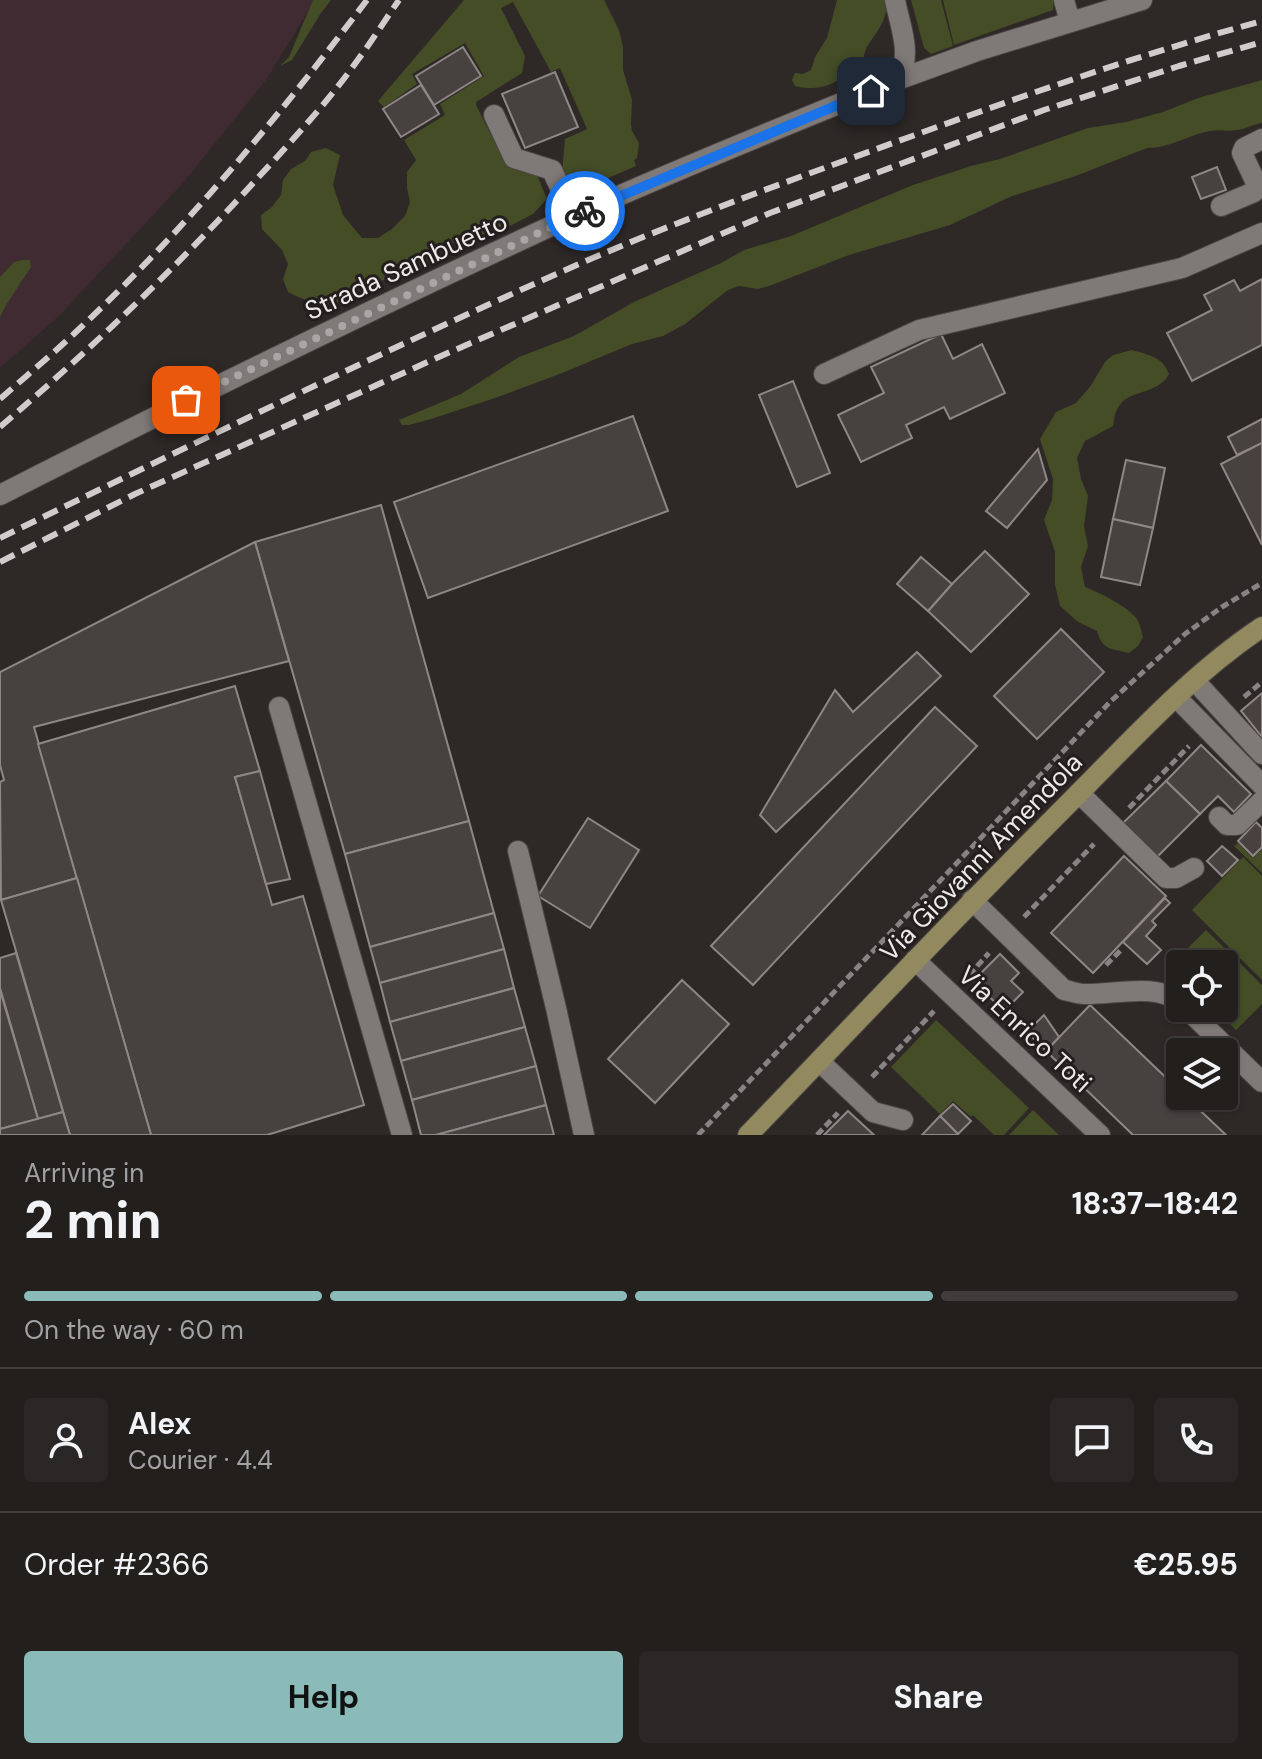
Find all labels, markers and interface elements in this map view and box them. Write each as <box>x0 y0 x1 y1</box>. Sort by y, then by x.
pin <box>837 57 905 125</box>
icon: home <box>849 69 893 113</box>
courier <box>545 171 625 251</box>
icon: bike <box>563 189 607 233</box>
street label: Strada Sambuetto <box>299 204 513 328</box>
pin <box>152 366 220 434</box>
icon: bag <box>164 378 208 422</box>
street label: Via Giovanni Amendola <box>872 745 1090 969</box>
map controls <box>1166 950 1238 1110</box>
button: locate <box>1166 950 1238 1022</box>
street label: Via Enrico Toti <box>951 958 1099 1100</box>
button: layers <box>1166 1038 1238 1110</box>
text: Arriving in <box>24 1156 144 1190</box>
text: 18:37–18:42 <box>1072 1184 1238 1223</box>
text: 2 min <box>24 1186 162 1254</box>
text: On the way · 60 m <box>24 1313 244 1347</box>
button: person <box>24 1398 108 1482</box>
button: chat <box>1050 1398 1134 1482</box>
button: phone <box>1154 1398 1238 1482</box>
text: Alex <box>128 1404 191 1443</box>
text: Courier · 4.4 <box>128 1443 273 1477</box>
text: Order #2366 <box>24 1545 210 1584</box>
text: €25.95 <box>1134 1545 1238 1584</box>
button: Help <box>24 1651 623 1743</box>
button: Share <box>639 1651 1238 1743</box>

